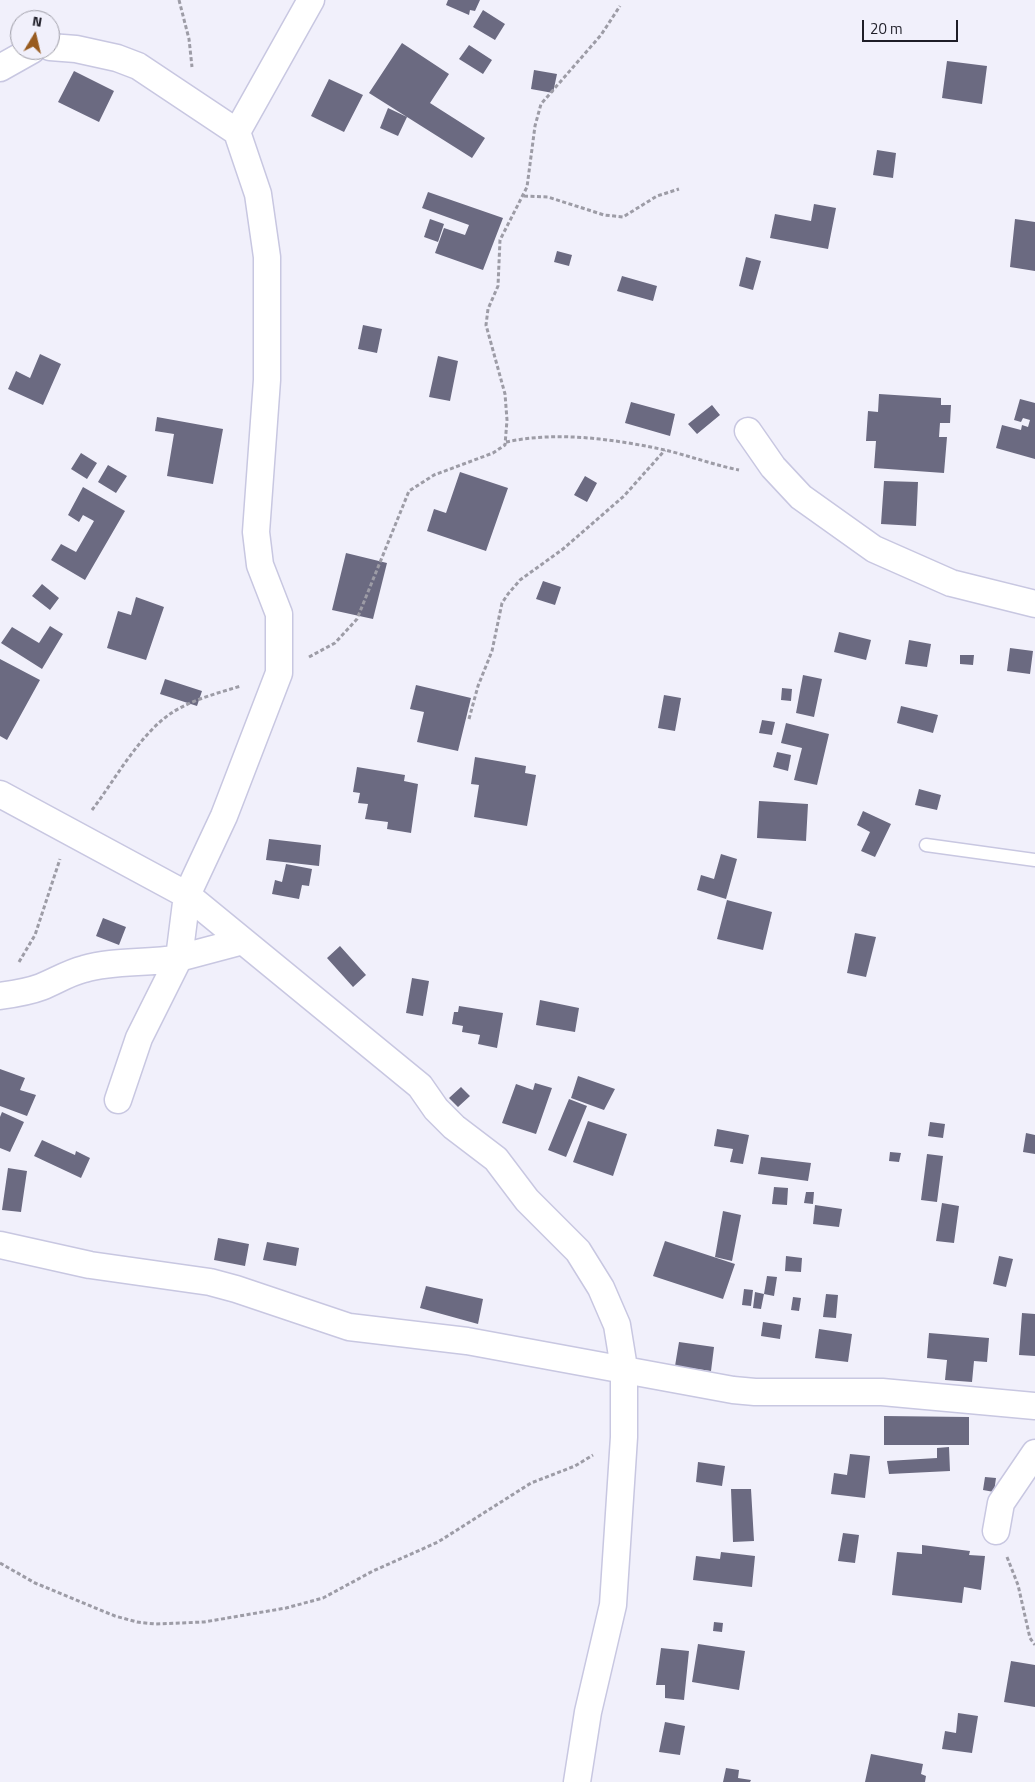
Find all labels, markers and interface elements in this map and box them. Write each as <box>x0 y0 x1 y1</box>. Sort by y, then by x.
north arrow <box>10 10 60 60</box>
text: N <box>31 10 44 32</box>
scale bar <box>865 10 961 42</box>
text: 20 m <box>870 17 903 40</box>

